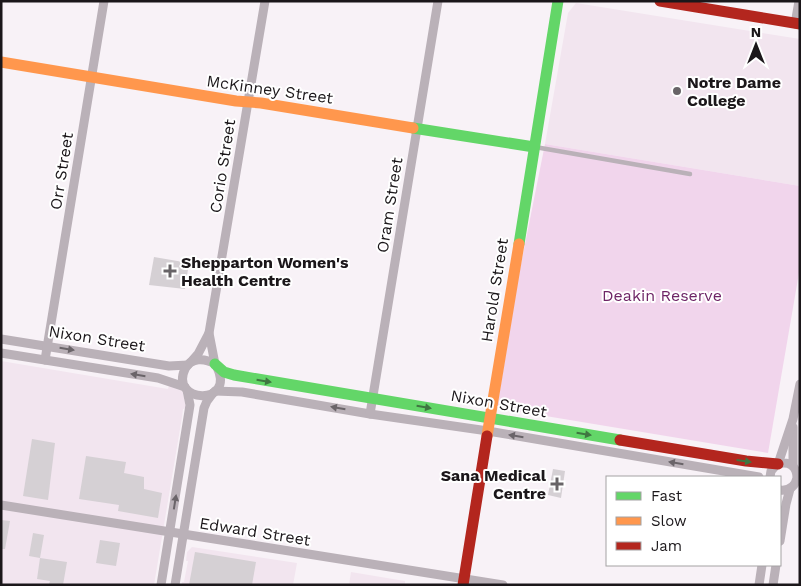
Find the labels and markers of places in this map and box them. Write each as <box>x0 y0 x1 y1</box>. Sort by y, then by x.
place label: Notre Dame College <box>687 73 781 110</box>
marker: Notre Dame College <box>671 85 683 97</box>
place label: Shepparton Women's Health Centre <box>181 253 349 290</box>
marker: Shepparton Women's Health Centre <box>163 264 177 278</box>
place label: Sana Medical Centre <box>441 466 547 503</box>
marker: Sana Medical Centre <box>550 477 564 491</box>

